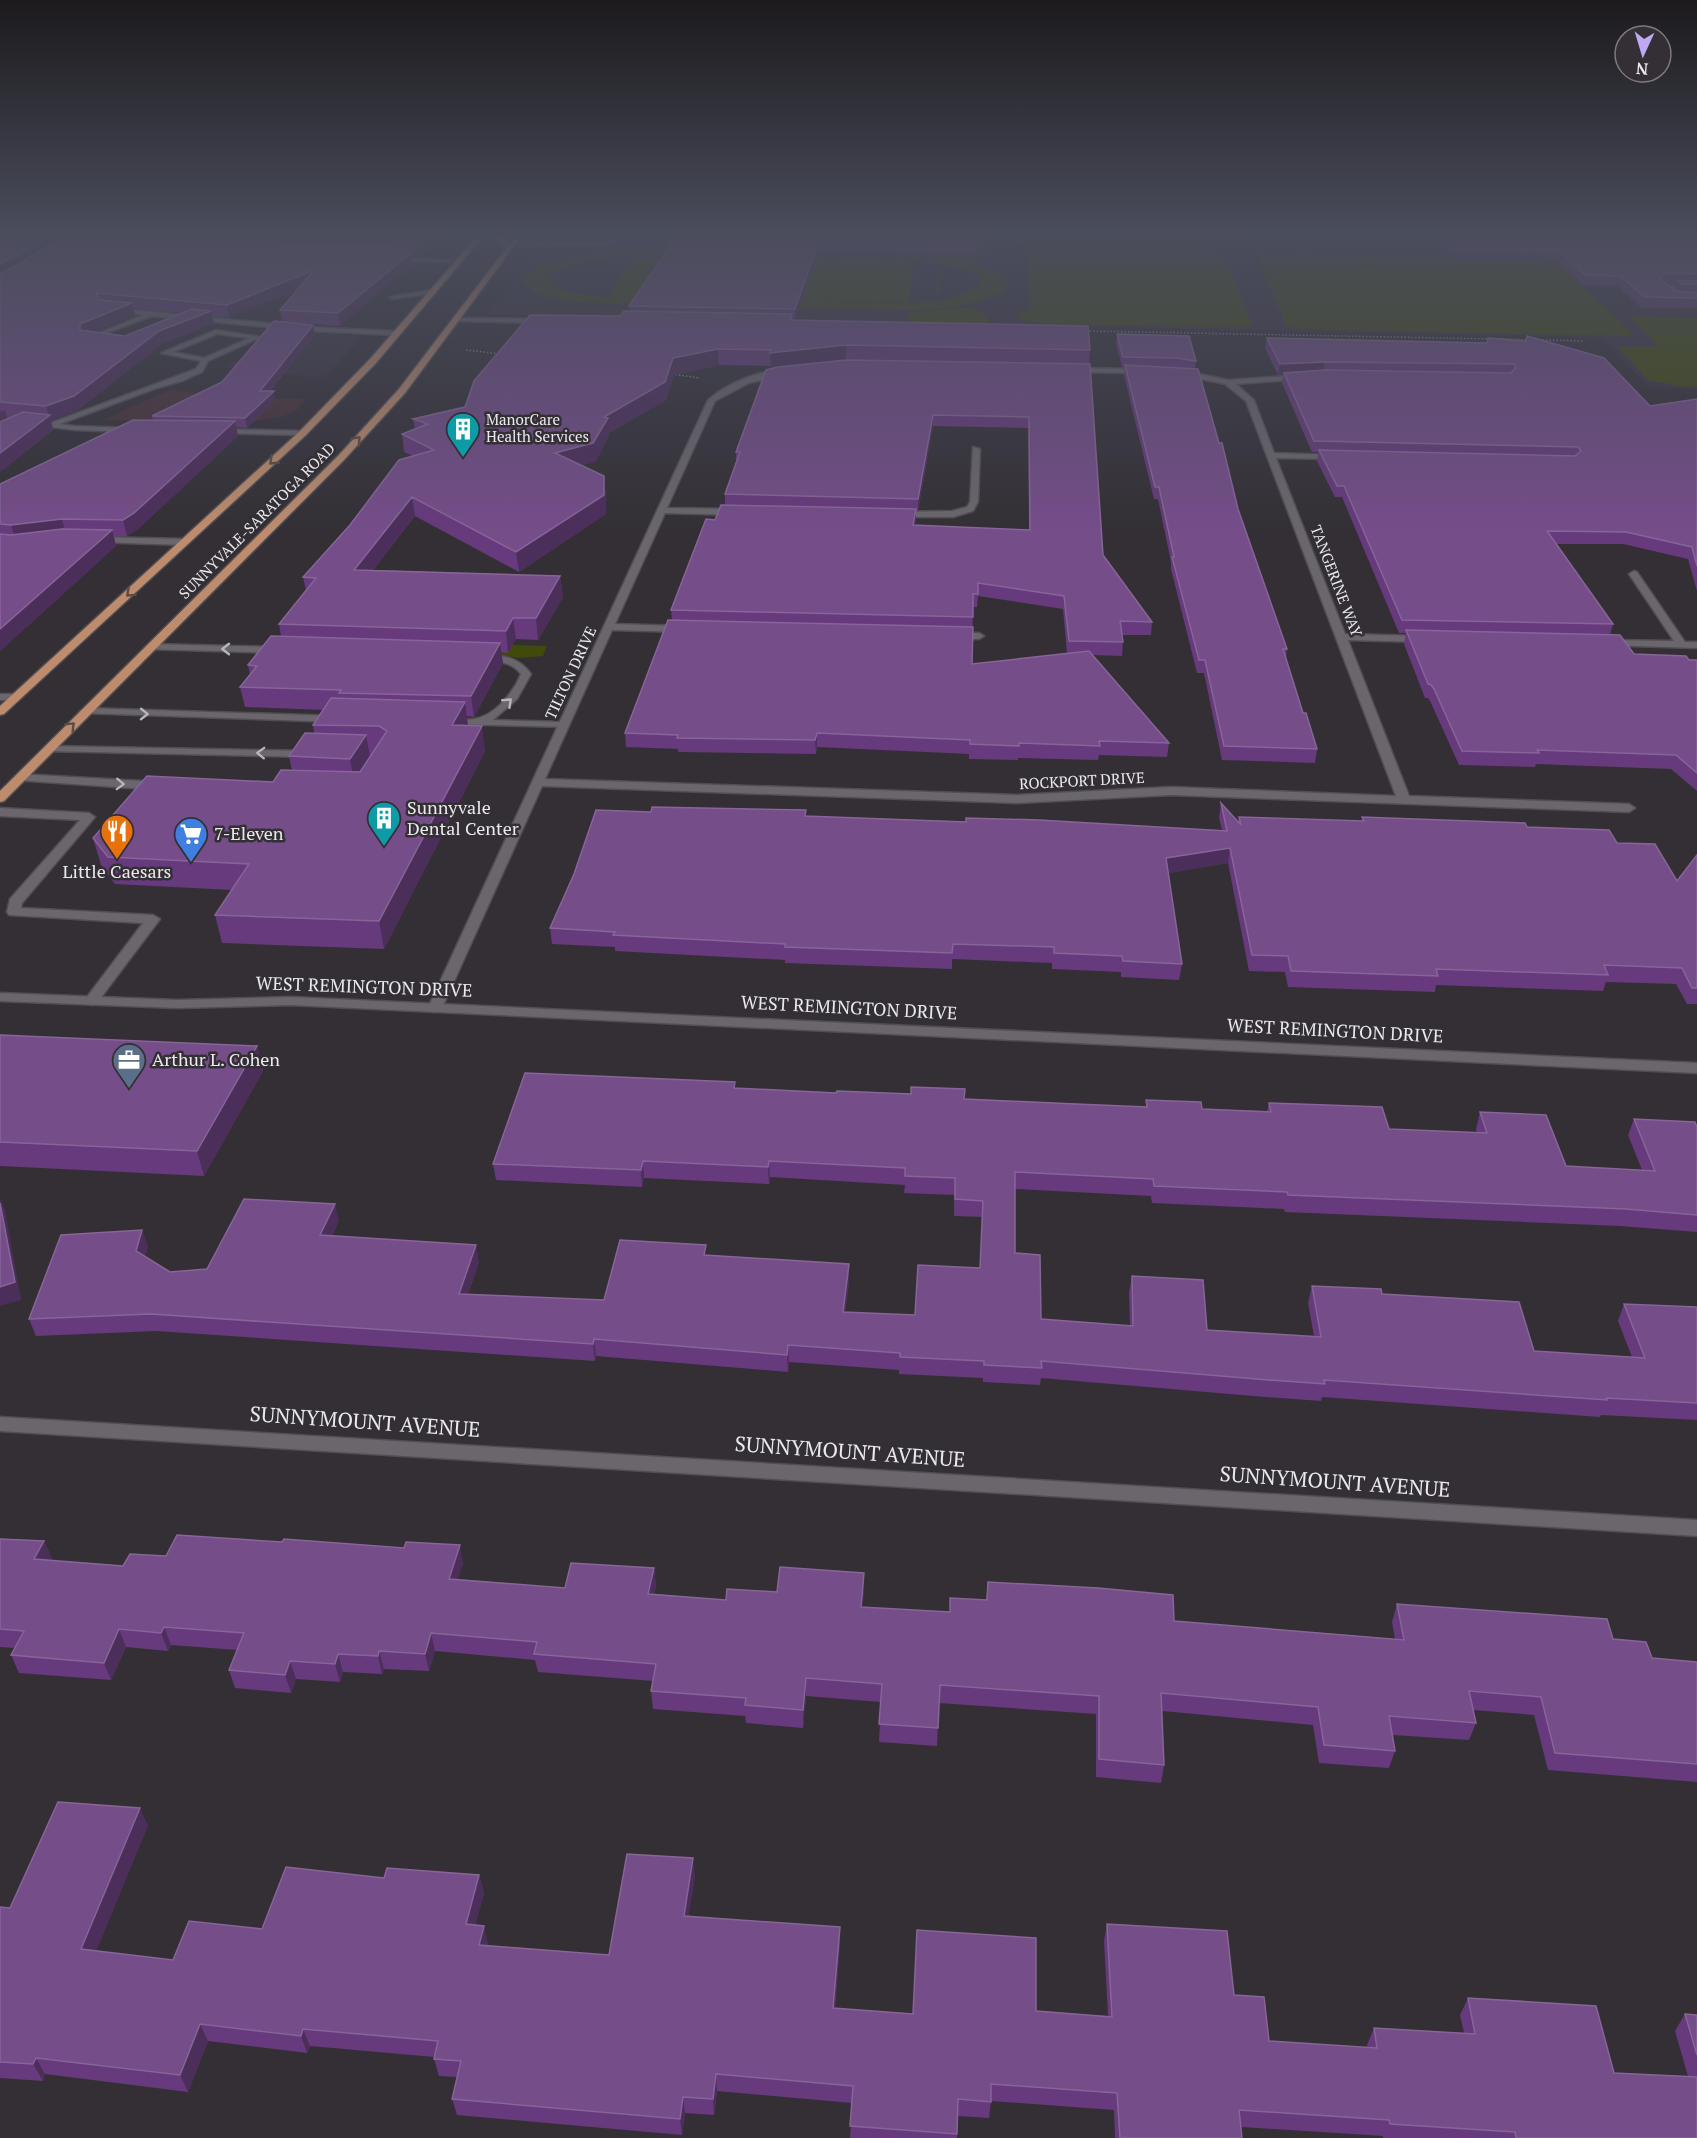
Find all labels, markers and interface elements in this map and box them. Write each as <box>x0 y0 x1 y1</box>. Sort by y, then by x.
north arrow <box>1613 24 1673 84</box>
text: N <box>1635 58 1649 80</box>
place label: ManorCare Health Services <box>486 409 589 446</box>
building icon: ManorCare Health Services <box>445 411 481 458</box>
one-way arrow <box>350 436 361 447</box>
street label: SUNNYVALE-SARATOGA ROAD <box>174 438 339 603</box>
one-way arrow <box>269 454 280 465</box>
street label: TANGERINE WAY <box>1307 522 1367 639</box>
one-way arrow <box>126 586 137 597</box>
street label: TILTON DRIVE <box>540 623 600 722</box>
one-way arrow <box>221 643 230 655</box>
one-way arrow <box>500 698 511 709</box>
one-way arrow <box>140 708 149 720</box>
one-way arrow <box>63 723 74 734</box>
one-way arrow <box>257 747 266 759</box>
street label: ROCKPORT DRIVE <box>1019 767 1145 793</box>
one-way arrow <box>115 778 124 791</box>
place label: Sunnyvale Dental Center <box>407 795 519 840</box>
building icon: Sunnyvale Dental Center <box>366 800 402 847</box>
restaurant icon: Little Caesars <box>99 813 135 860</box>
supermarket icon: 7-Eleven <box>173 816 209 863</box>
place label: 7-Eleven <box>214 821 284 845</box>
place label: Little Caesars <box>63 859 171 883</box>
street label: WEST REMINGTON DRIVE <box>255 970 473 1002</box>
street label: WEST REMINGTON DRIVE <box>740 989 958 1025</box>
street label: WEST REMINGTON DRIVE <box>1226 1012 1444 1048</box>
office icon: Arthur L. Cohen <box>111 1042 147 1089</box>
place label: Arthur L. Cohen <box>152 1047 280 1071</box>
street label: SUNNYMOUNT AVENUE <box>249 1399 481 1443</box>
street label: SUNNYMOUNT AVENUE <box>734 1429 966 1473</box>
street label: SUNNYMOUNT AVENUE <box>1219 1459 1451 1503</box>

